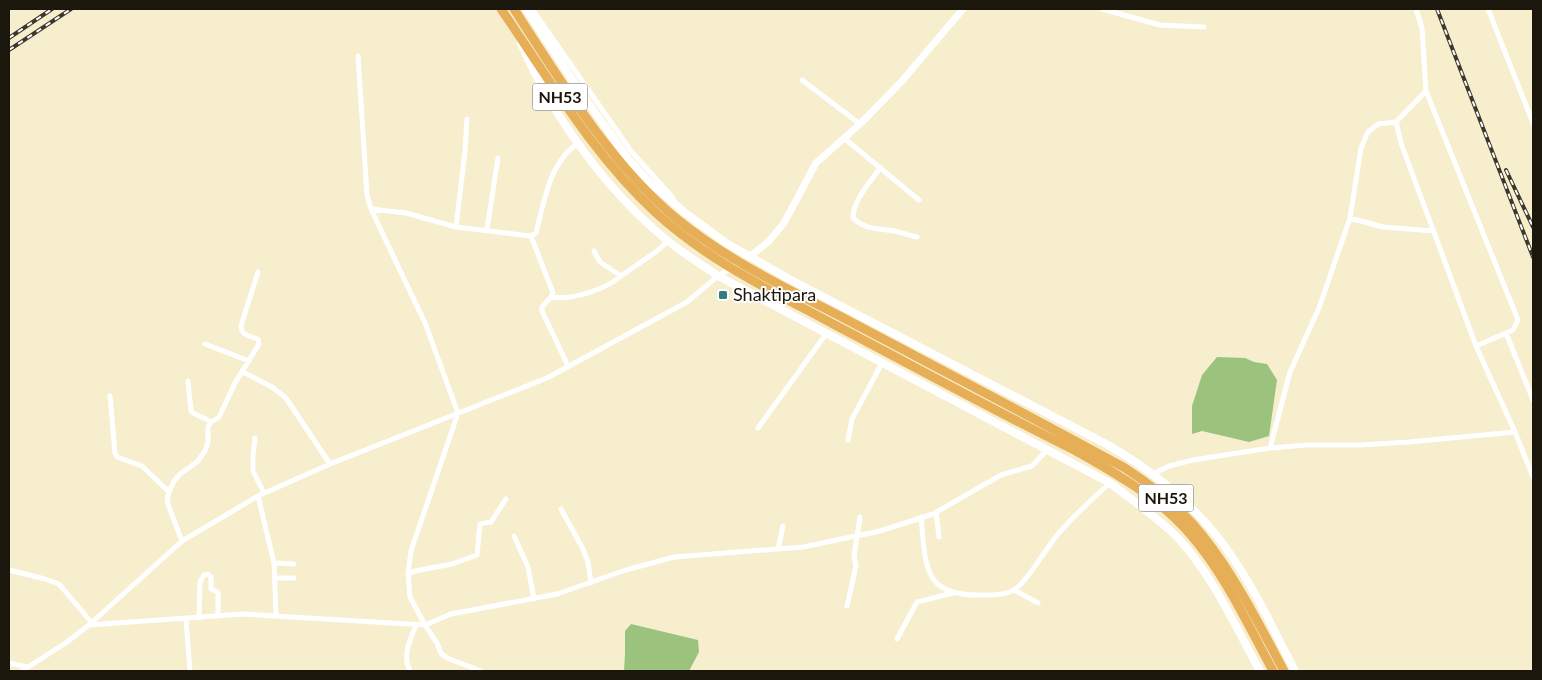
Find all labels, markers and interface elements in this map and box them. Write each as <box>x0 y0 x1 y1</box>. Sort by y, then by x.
road number: NH53 <box>532 84 588 110</box>
place label: Shaktipara <box>733 283 816 305</box>
marker: Shaktipara <box>717 289 729 301</box>
road number: NH53 <box>1138 484 1194 512</box>

